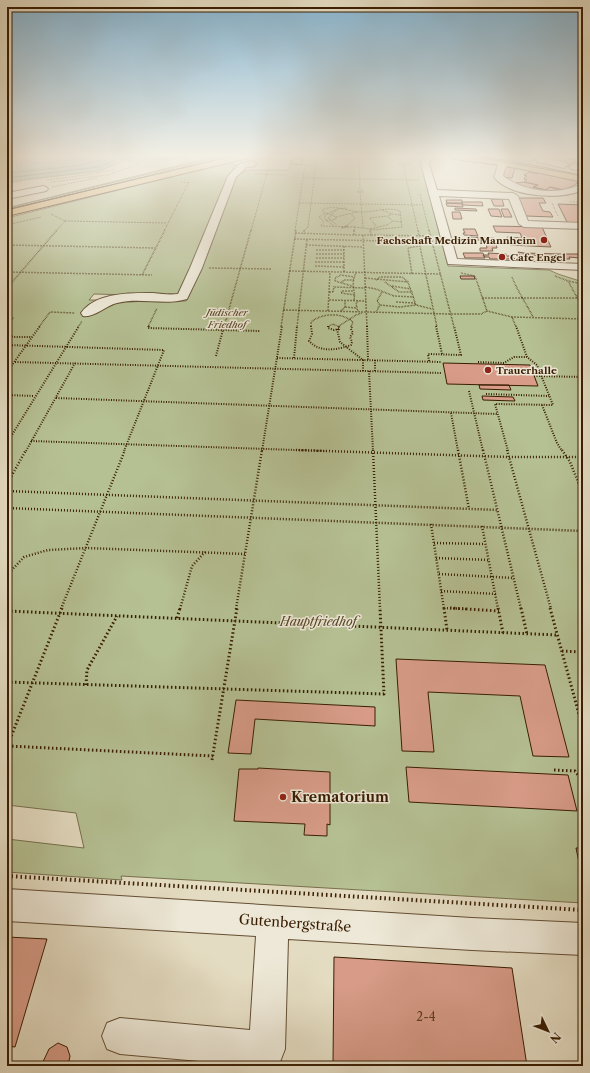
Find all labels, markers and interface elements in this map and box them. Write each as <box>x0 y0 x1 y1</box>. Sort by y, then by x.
place label: Fachschaft Medizin Mannheim <box>377 234 536 247</box>
marker: Fachschaft Medizin Mannheim <box>539 235 549 245</box>
place label: Cafe Engel <box>510 251 566 264</box>
marker: Cafe Engel <box>497 252 507 262</box>
park label: Jüdischer Friedhof <box>203 306 250 331</box>
place label: Trauerhalle <box>496 364 557 377</box>
marker: Trauerhalle <box>483 365 493 375</box>
park label: Hauptfriedhof <box>279 614 360 629</box>
place label: Krematorium <box>291 788 389 806</box>
marker: Krematorium <box>278 792 288 802</box>
street label: Gutenbergstraße <box>238 910 352 936</box>
house number: 2-4 <box>416 1009 436 1024</box>
north arrow <box>528 1011 568 1051</box>
text: N <box>547 1030 564 1046</box>

